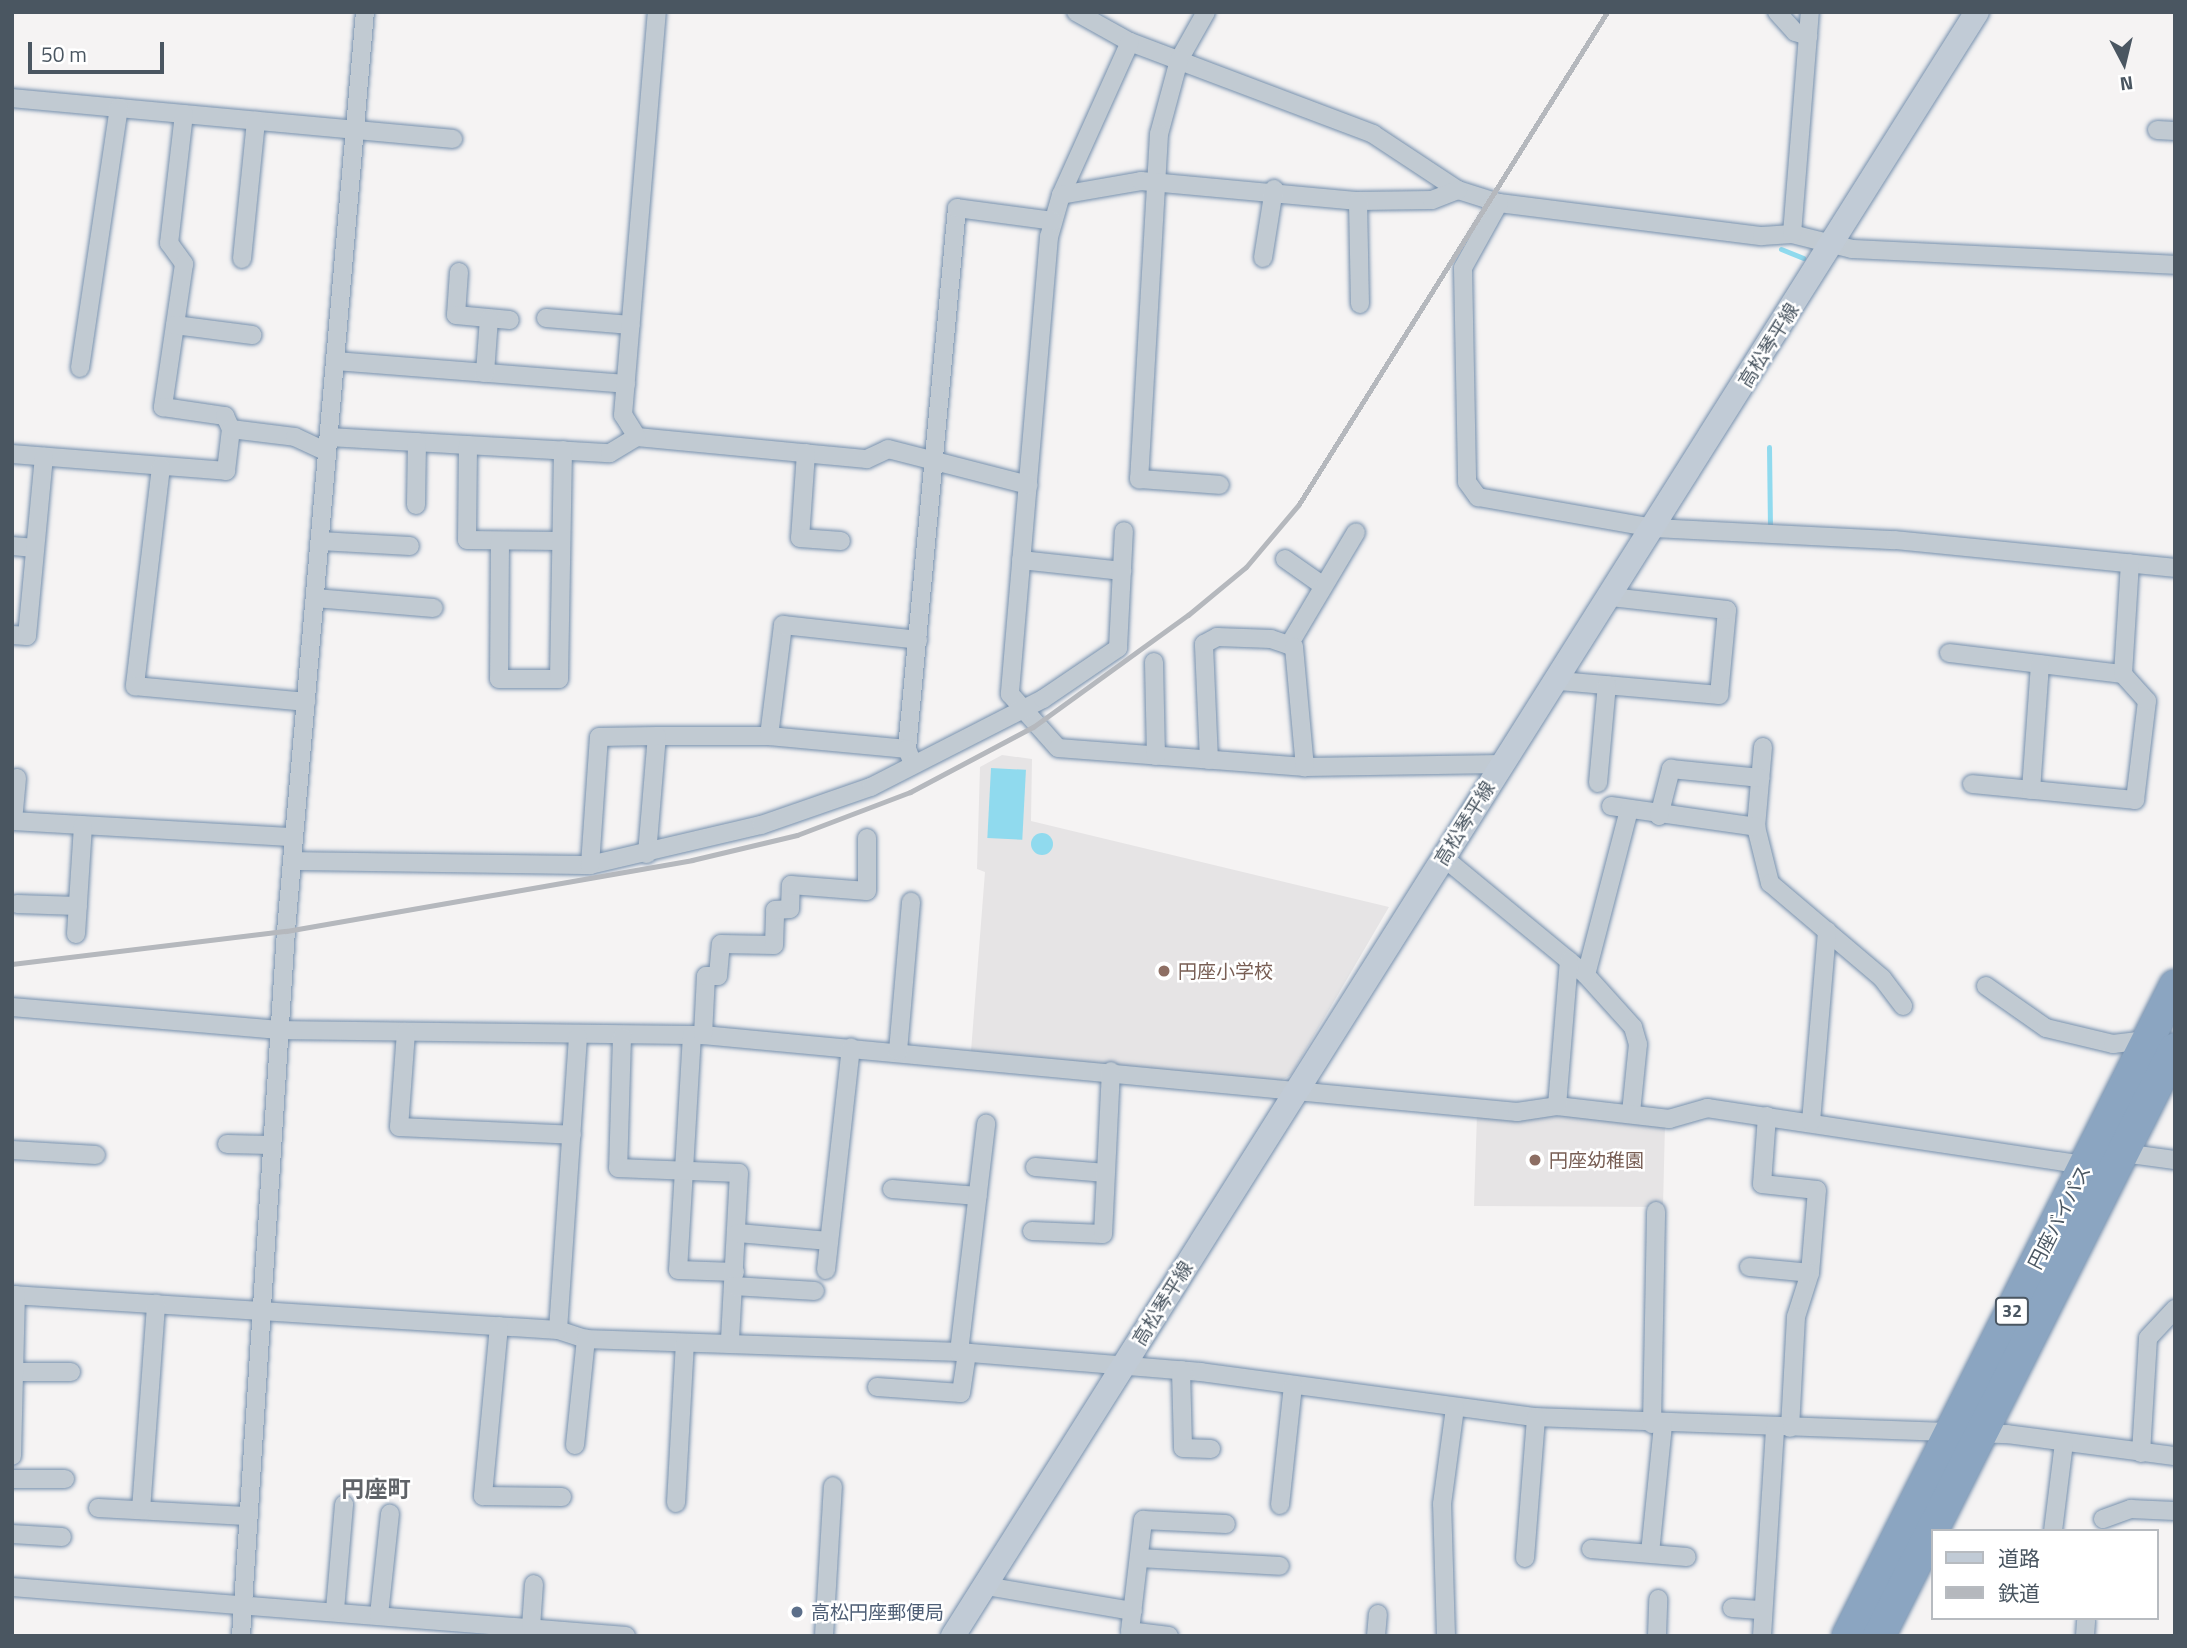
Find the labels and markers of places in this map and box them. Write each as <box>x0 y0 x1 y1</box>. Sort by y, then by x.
place label: 円座小学校 <box>1178 960 1273 982</box>
marker: 円座小学校 <box>1156 963 1172 979</box>
place label: 円座幼稚園 <box>1549 1149 1644 1171</box>
marker: 円座幼稚園 <box>1527 1152 1543 1168</box>
place label: 高松円座郵便局 <box>811 1601 944 1623</box>
marker: 高松円座郵便局 <box>789 1604 805 1620</box>

